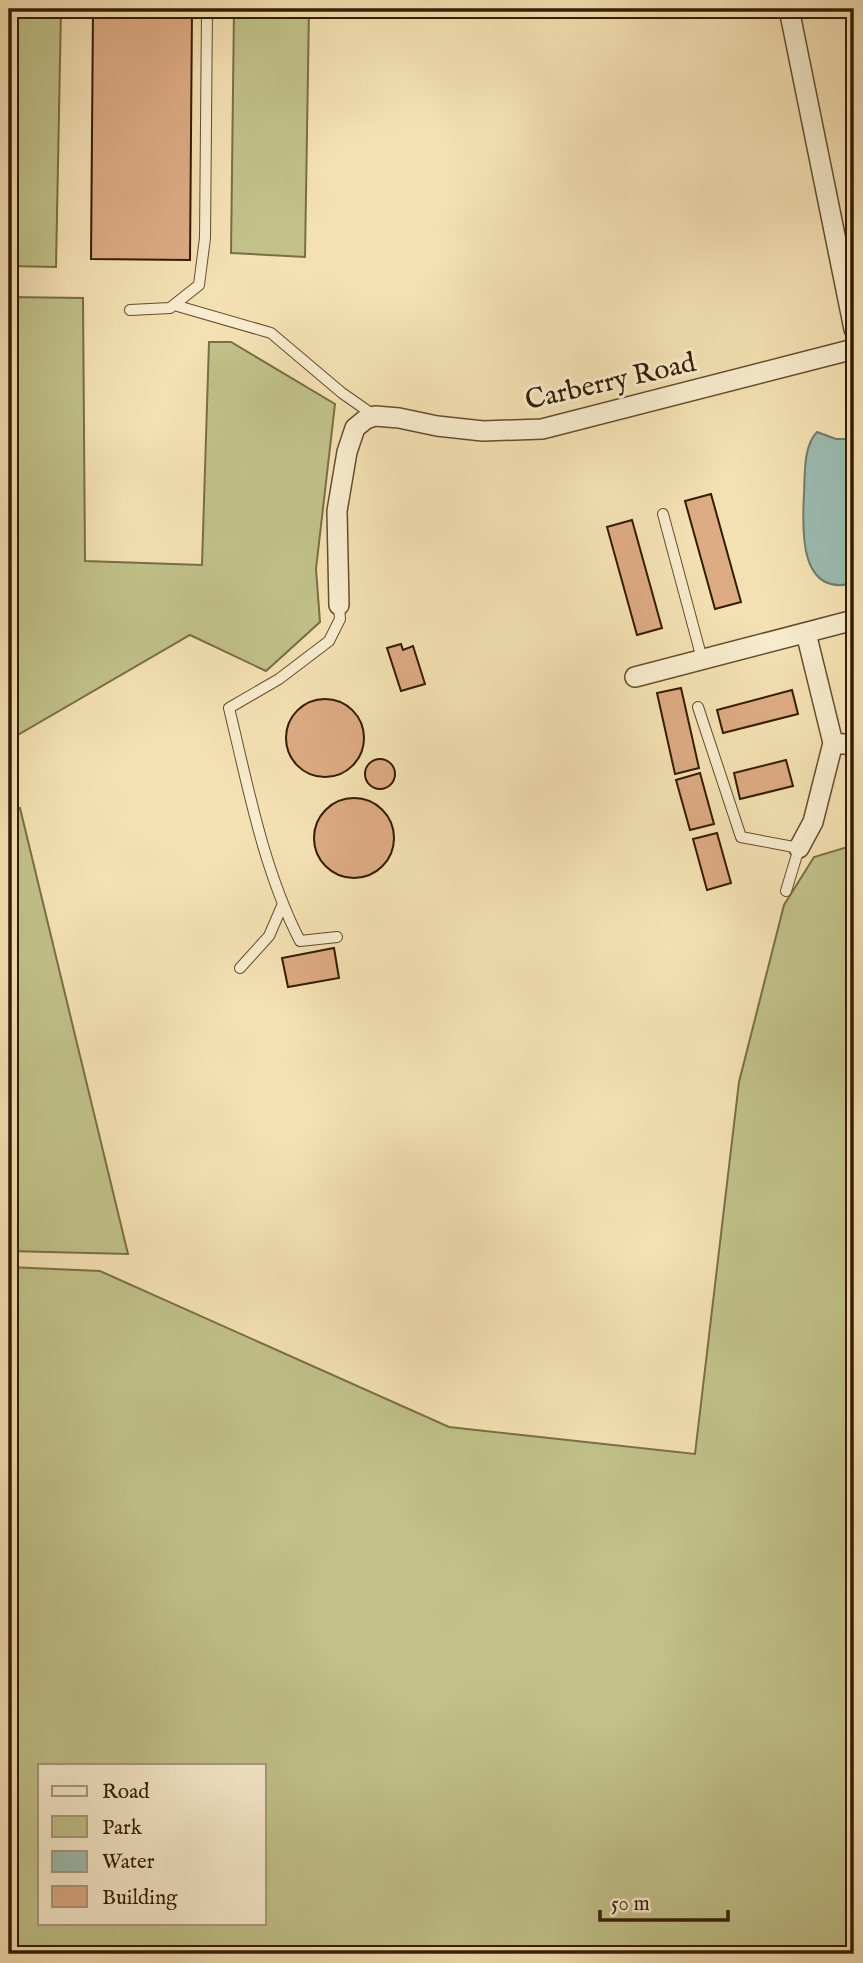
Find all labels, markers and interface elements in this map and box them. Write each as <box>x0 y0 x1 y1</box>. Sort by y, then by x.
street label: Carberry Road <box>522 346 699 419</box>
legend <box>38 1764 266 1924</box>
text: Road <box>102 1779 150 1806</box>
text: Park <box>102 1815 143 1842</box>
text: Water <box>102 1849 155 1876</box>
scale bar <box>600 1879 728 1923</box>
text: Building <box>102 1885 178 1912</box>
text: 50 m <box>611 1891 650 1918</box>

